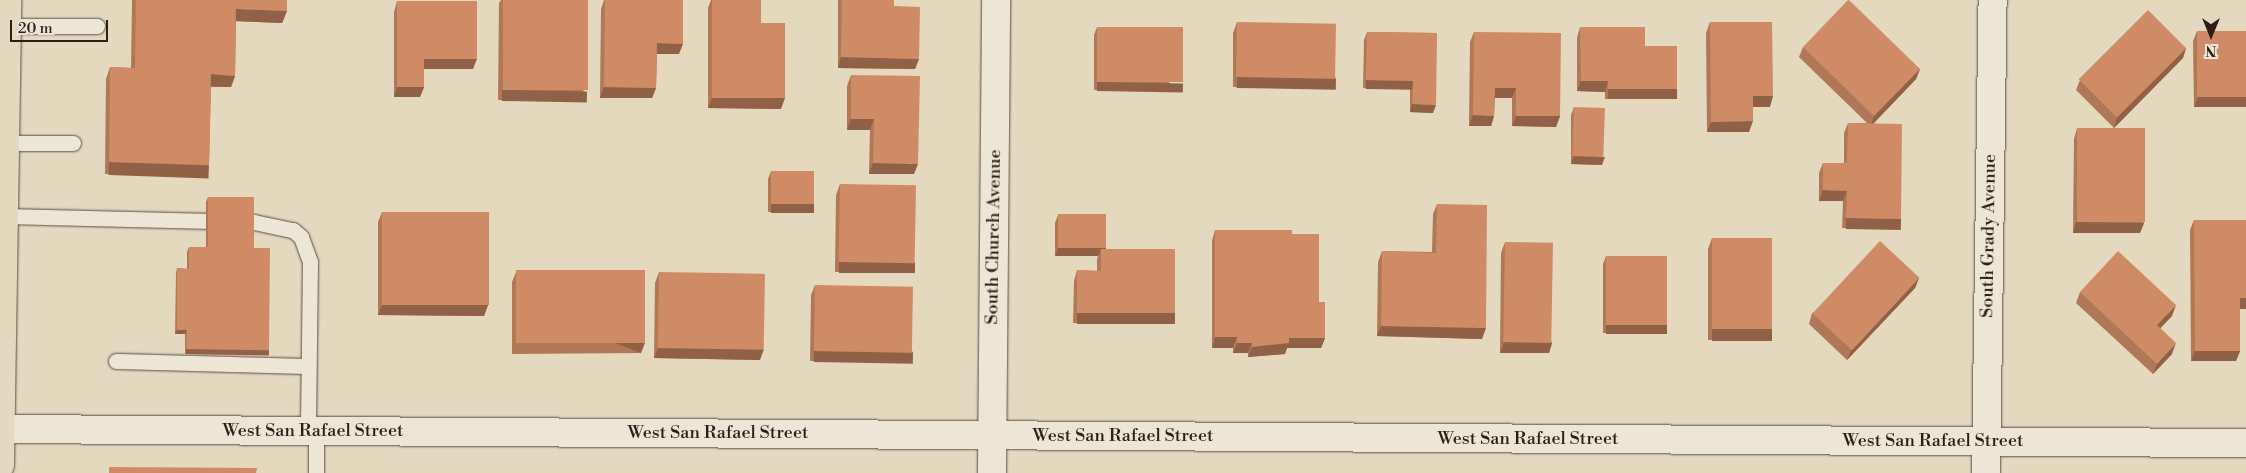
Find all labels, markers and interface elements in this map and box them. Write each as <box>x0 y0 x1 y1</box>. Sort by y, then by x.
scale bar <box>12 10 110 42</box>
north arrow <box>2186 10 2236 60</box>
text: 20 m <box>18 19 53 38</box>
text: N <box>2205 41 2217 59</box>
street label: South Church Avenue <box>982 149 1006 325</box>
street label: South Grady Avenue <box>1977 154 2001 318</box>
street label: West San Rafael Street <box>223 420 403 442</box>
street label: West San Rafael Street <box>628 422 808 444</box>
street label: West San Rafael Street <box>1033 425 1213 447</box>
street label: West San Rafael Street <box>1438 428 1618 450</box>
street label: West San Rafael Street <box>1843 430 2023 452</box>

